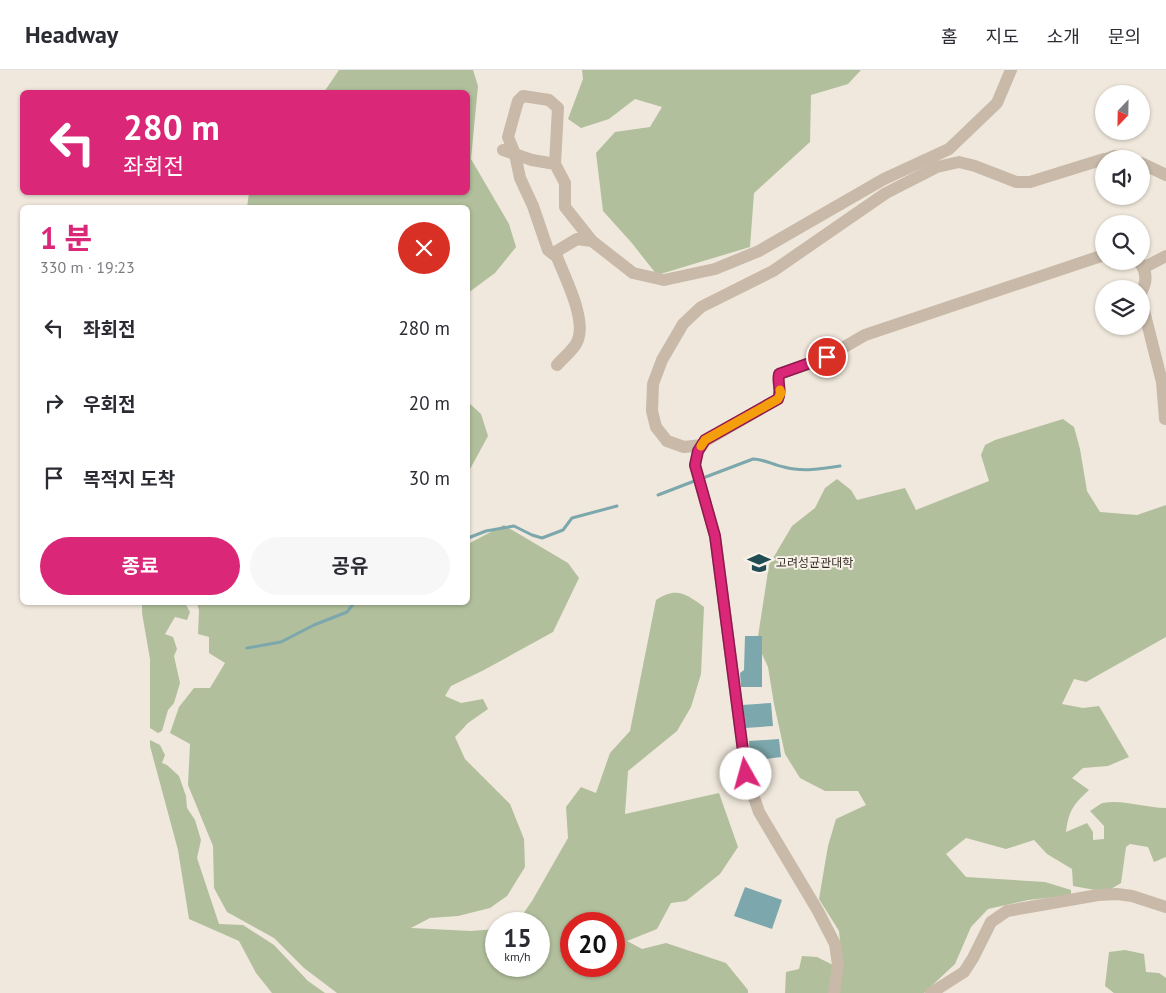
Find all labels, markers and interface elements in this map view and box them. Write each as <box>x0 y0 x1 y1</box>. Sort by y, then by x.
text: Headway <box>25 19 118 50</box>
text: 홈 <box>941 25 958 48</box>
text: 지도 <box>986 25 1019 48</box>
text: 소개 <box>1047 25 1080 48</box>
text: 문의 <box>1108 25 1141 48</box>
north arrow <box>1095 85 1150 140</box>
map controls <box>1095 85 1150 335</box>
text: 280 m <box>123 104 220 150</box>
icon: left <box>40 110 105 175</box>
button: sound <box>1095 150 1150 205</box>
text: 좌회전 <box>123 152 184 180</box>
button: search <box>1095 215 1150 270</box>
text: 1 분 <box>40 218 92 257</box>
button: close <box>398 222 450 274</box>
text: 330 m · 19:23 <box>40 257 135 277</box>
button: layers <box>1095 280 1150 335</box>
icon: left <box>40 314 68 342</box>
text: 280 m <box>398 316 450 340</box>
text: 좌회전 <box>83 317 135 341</box>
pin <box>806 336 848 378</box>
icon: arrive <box>813 343 841 371</box>
icon: right <box>40 389 68 417</box>
text: 20 m <box>409 391 450 415</box>
text: 우회전 <box>83 392 135 416</box>
icon: arrive <box>40 464 68 492</box>
text: 30 m <box>409 466 450 490</box>
text: 목적지 도착 <box>83 467 175 491</box>
button: 종료 <box>40 537 240 595</box>
button: 공유 <box>250 537 450 595</box>
school or university icon: 고려성균관대학 <box>746 550 772 576</box>
place label: 고려성균관대학 <box>776 555 853 570</box>
position arrow <box>719 747 771 799</box>
speed limit sign: 20 <box>560 912 625 977</box>
text: 15 <box>503 922 532 954</box>
text: km/h <box>504 949 531 964</box>

